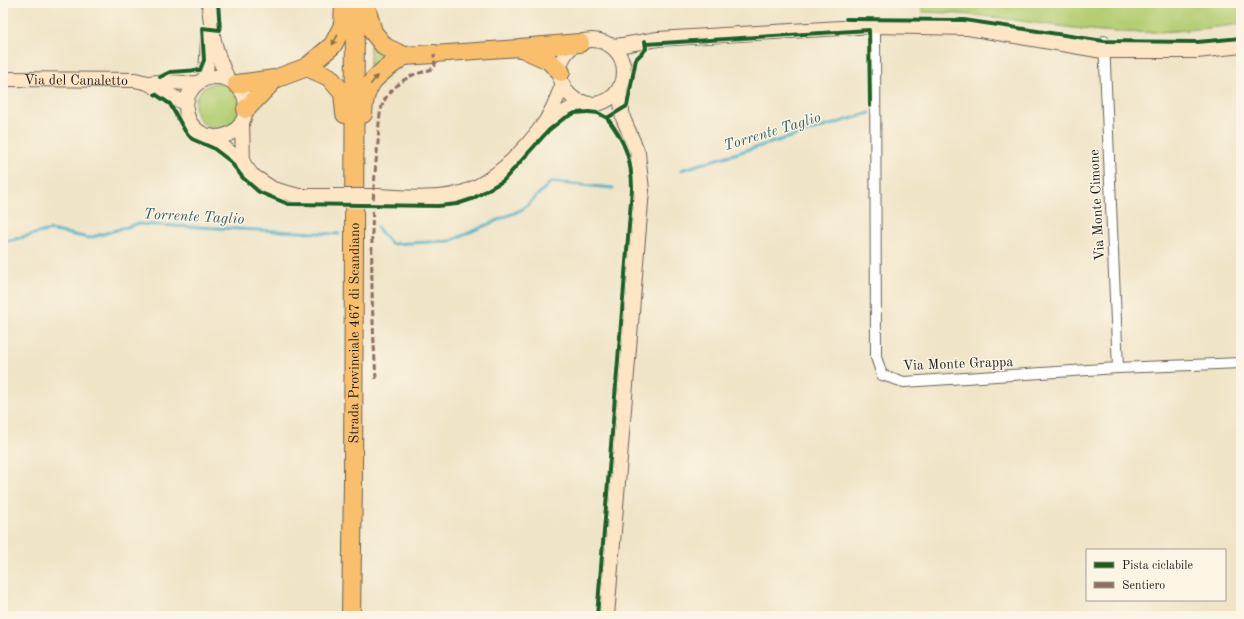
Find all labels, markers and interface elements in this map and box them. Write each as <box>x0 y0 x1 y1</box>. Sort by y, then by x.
one-way arrow <box>332 34 339 46</box>
street label: Via del Canaletto <box>24 73 128 88</box>
one-way arrow <box>370 75 378 86</box>
water label: Torrente Taglio <box>722 110 823 154</box>
street label: Via Monte Cimone <box>1087 149 1107 261</box>
water label: Torrente Taglio <box>143 207 245 228</box>
street label: Strada Provinciale 467 di Scandiano <box>347 222 362 444</box>
street label: Via Monte Grappa <box>903 355 1014 373</box>
legend <box>1086 549 1226 601</box>
text: Pista ciclabile <box>1122 560 1194 572</box>
text: Sentiero <box>1122 580 1165 592</box>

